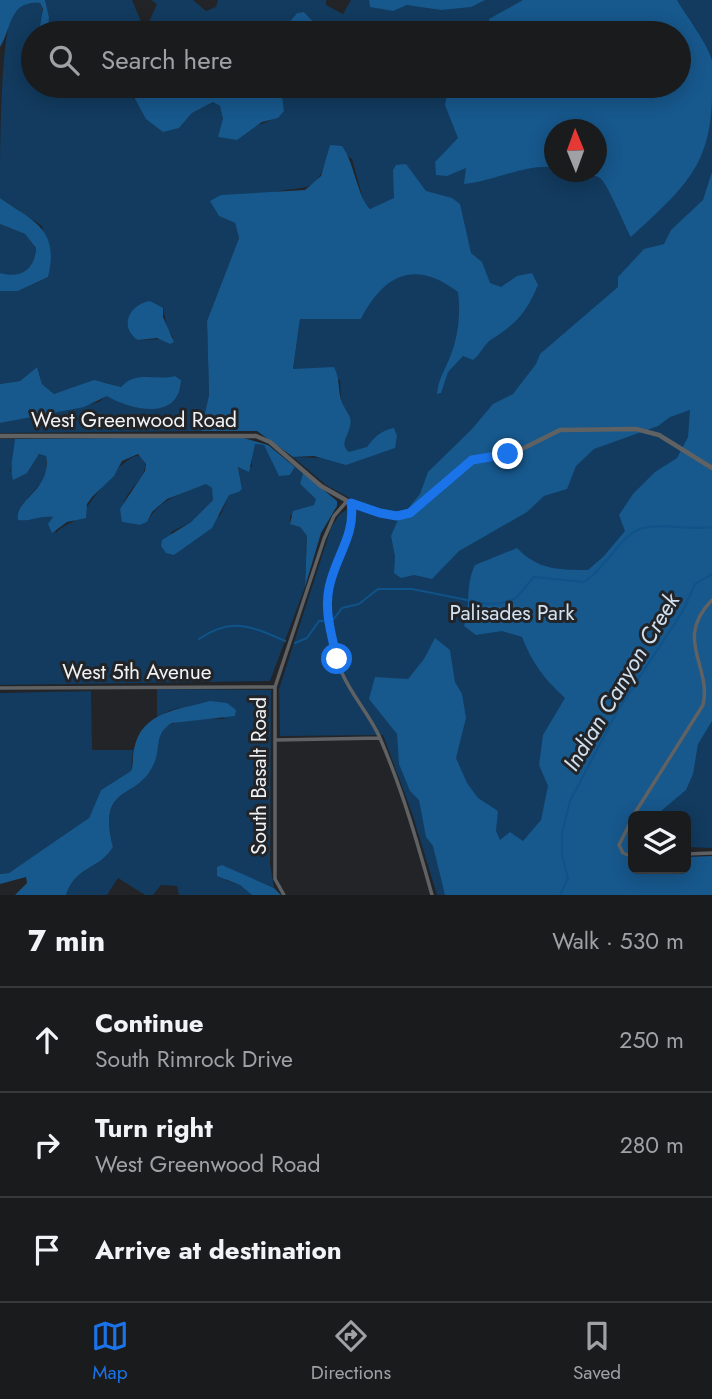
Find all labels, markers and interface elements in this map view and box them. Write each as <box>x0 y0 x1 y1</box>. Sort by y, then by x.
search box <box>21 21 691 98</box>
icon: search <box>45 41 83 79</box>
text: Search here <box>101 41 233 79</box>
north arrow <box>544 119 607 182</box>
street label: West Greenwood Road <box>31 405 237 435</box>
route end <box>492 438 523 469</box>
water label: Indian Canyon Creek <box>554 586 688 777</box>
park label: Palisades Park <box>450 598 575 628</box>
route start <box>321 643 352 674</box>
street label: West 5th Avenue <box>62 657 212 687</box>
street label: South Basalt Road <box>244 697 274 855</box>
map controls <box>628 811 691 874</box>
button: layers <box>628 811 691 874</box>
text: 7 min <box>28 919 105 962</box>
text: Walk · 530 m <box>552 924 684 958</box>
text: Continue <box>95 1004 204 1042</box>
icon: ahead <box>28 1021 66 1059</box>
text: 250 m <box>619 1023 684 1057</box>
text: South Rimrock Drive <box>95 1042 293 1076</box>
text: Turn right <box>95 1109 213 1147</box>
icon: right <box>28 1126 66 1164</box>
text: 280 m <box>620 1128 684 1162</box>
text: West Greenwood Road <box>95 1147 321 1181</box>
icon: arrive <box>28 1231 66 1269</box>
text: Arrive at destination <box>95 1231 342 1269</box>
tab: Map <box>91 1317 129 1386</box>
tab: Directions <box>311 1317 391 1386</box>
tab: Saved <box>573 1317 621 1386</box>

